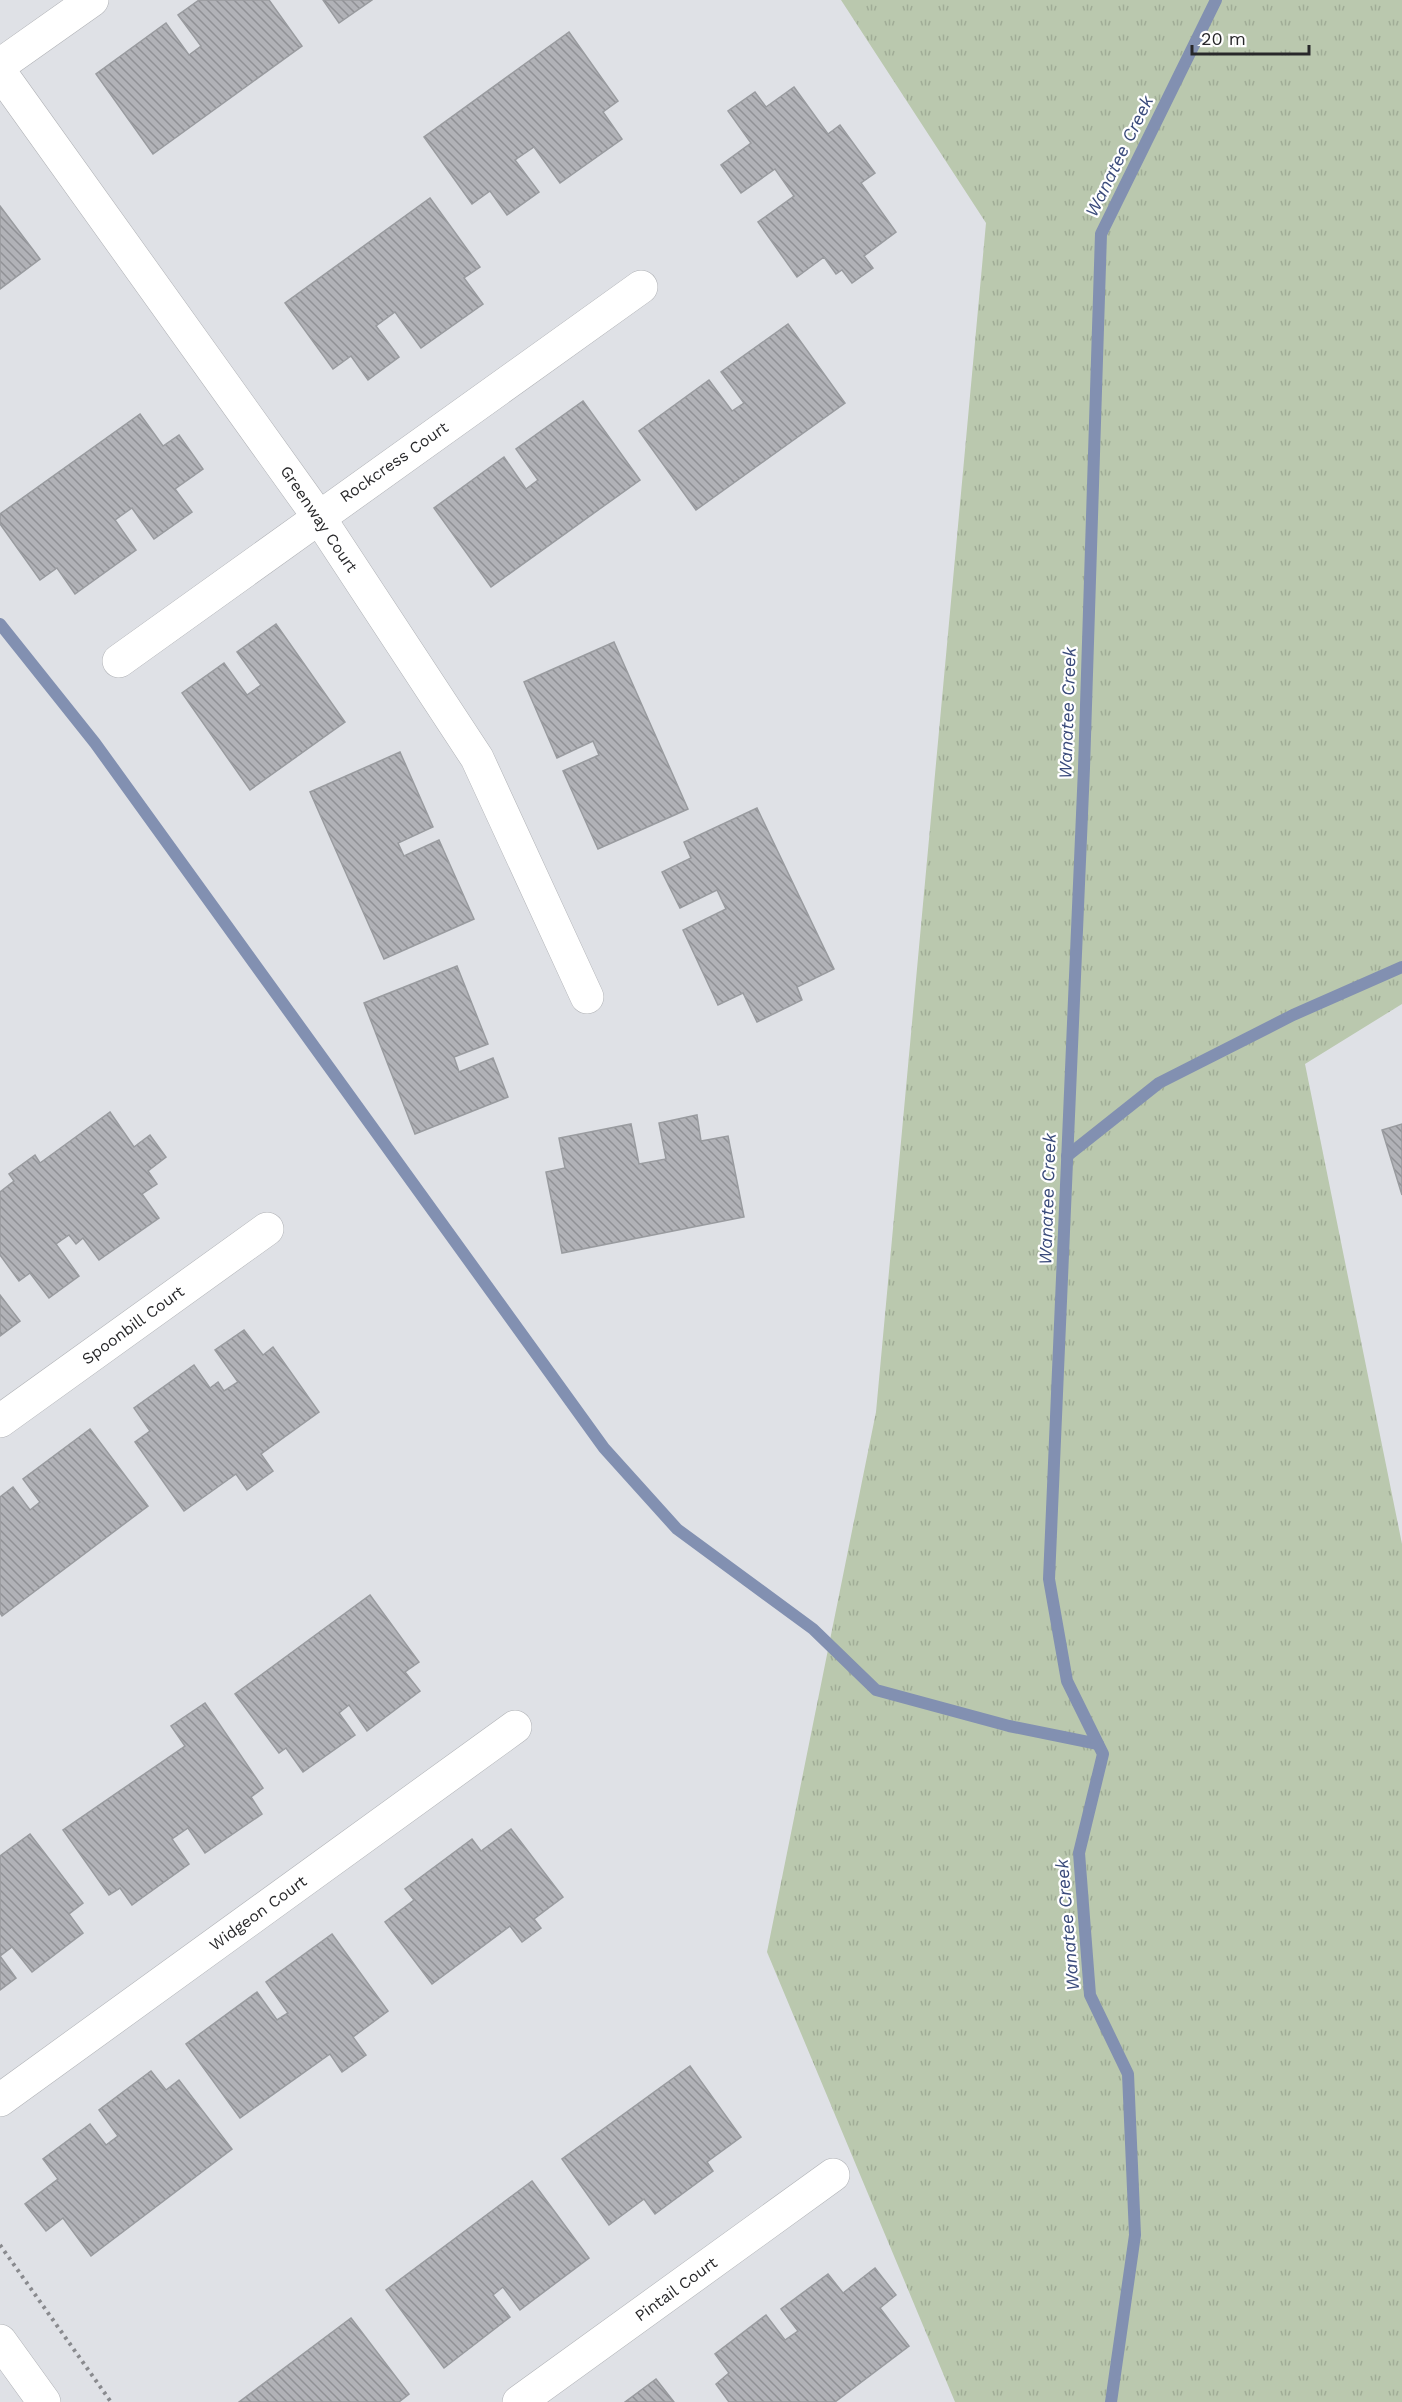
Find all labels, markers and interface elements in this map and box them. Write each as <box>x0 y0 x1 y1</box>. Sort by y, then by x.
scale bar <box>1192 18 1309 56</box>
text: 20 m <box>1201 28 1246 49</box>
water label: Wanatee Creek <box>1081 91 1158 220</box>
street label: Rockcress Court <box>336 417 452 506</box>
street label: Greenway Court <box>276 462 362 576</box>
water label: Wanatee Creek <box>1054 645 1080 779</box>
water label: Wanatee Creek <box>1034 1131 1060 1265</box>
street label: Spoonbill Court <box>78 1281 188 1368</box>
water label: Wanatee Creek <box>1051 1857 1083 1992</box>
street label: Widgeon Court <box>206 1871 311 1955</box>
street label: Pintail Court <box>631 2253 721 2325</box>

